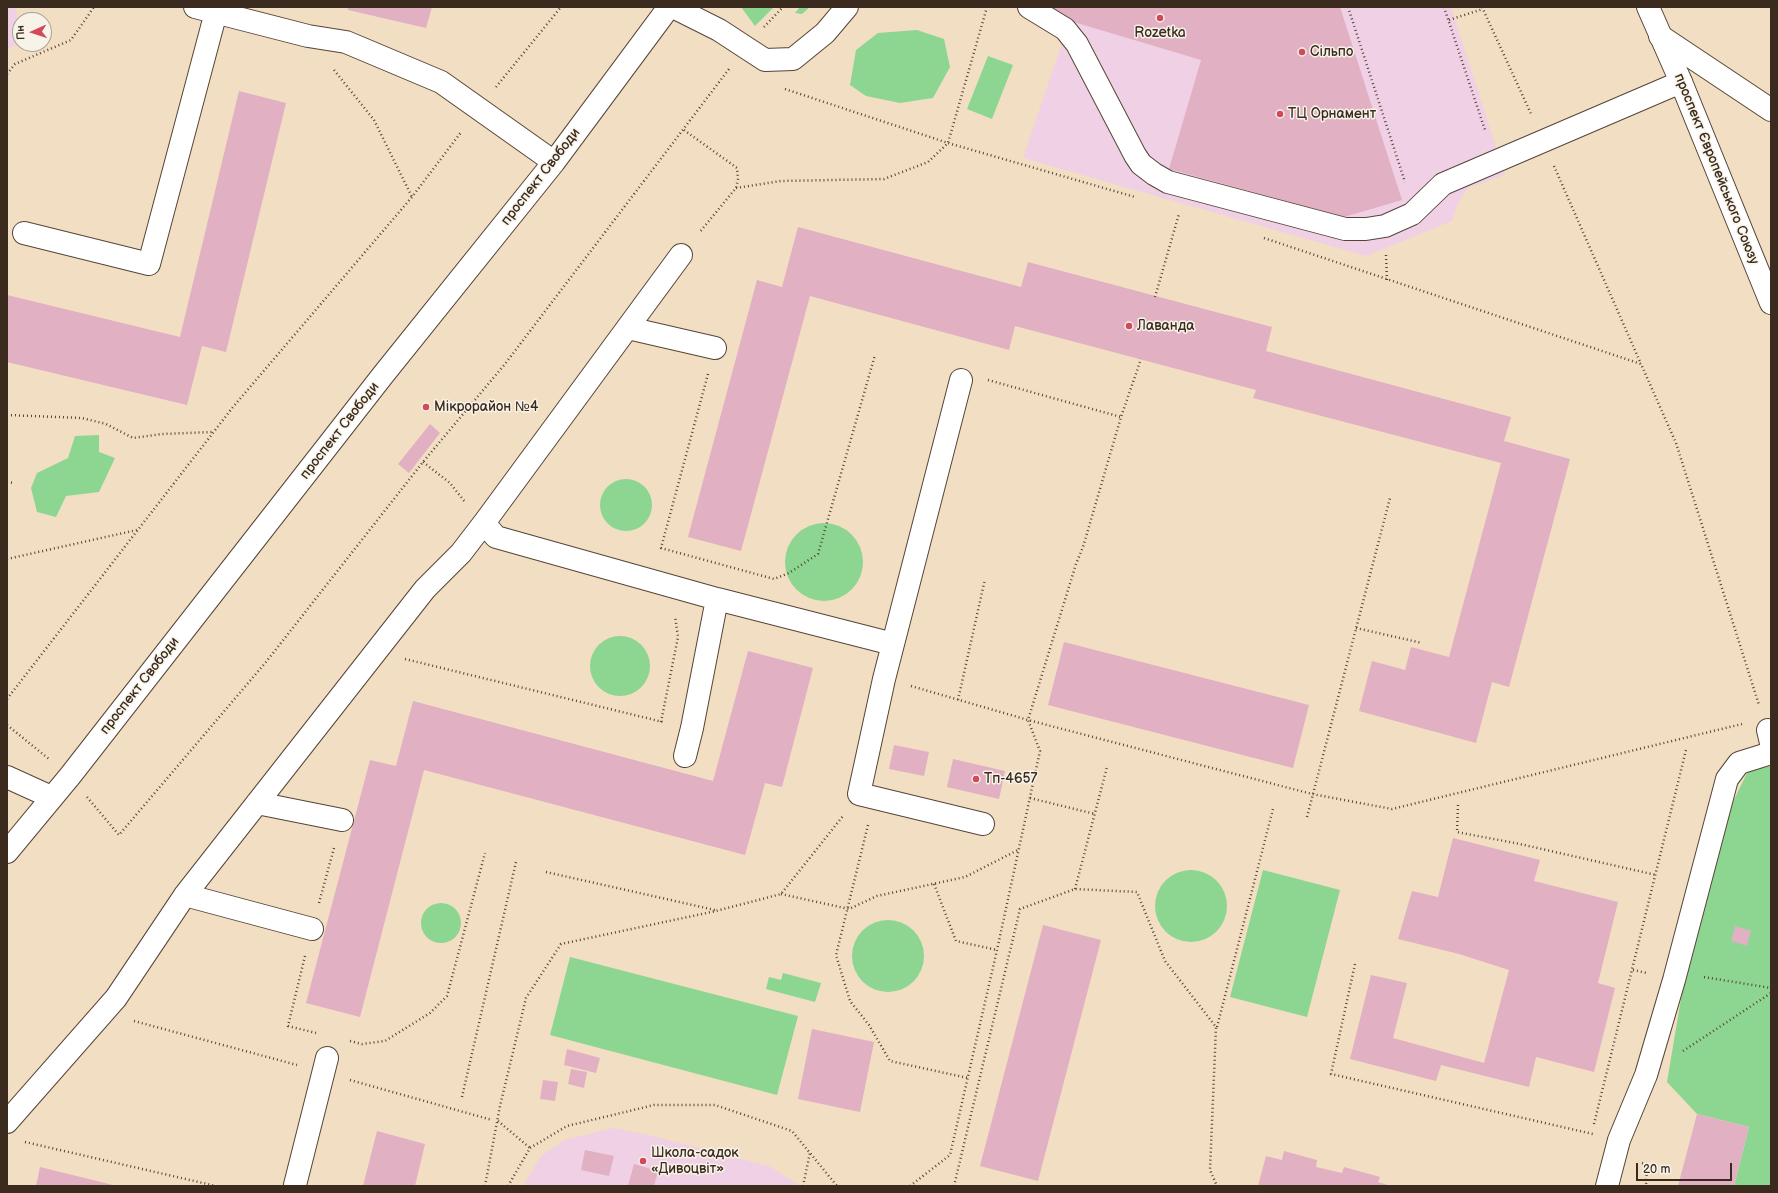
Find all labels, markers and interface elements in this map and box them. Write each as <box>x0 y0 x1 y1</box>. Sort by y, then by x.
north arrow <box>12 12 52 52</box>
marker: Rozetka <box>1155 13 1165 23</box>
text: Пн <box>14 25 27 40</box>
place label: Rozetka <box>1134 25 1186 41</box>
place label: Сільпо <box>1310 44 1353 60</box>
marker: Сільпо <box>1297 47 1307 57</box>
street label: проспект Європейського Союзу <box>1670 71 1762 267</box>
place label: ТЦ Орнамент <box>1288 106 1376 122</box>
marker: ТЦ Орнамент <box>1275 109 1285 119</box>
street label: проспект Свободи <box>498 125 584 229</box>
place label: Лаванда <box>1137 318 1194 334</box>
marker: Лаванда <box>1124 321 1134 331</box>
street label: проспект Свободи <box>297 379 383 483</box>
place label: Мікрорайон №4 <box>434 399 539 415</box>
marker: Мікрорайон №4 <box>421 402 431 412</box>
street label: проспект Свободи <box>97 634 183 738</box>
place label: Тп-4657 <box>984 771 1037 787</box>
marker: Тп-4657 <box>971 774 981 784</box>
place label: Школа-садок «Дивоцвіт» <box>651 1145 739 1178</box>
scale bar <box>1638 1155 1734 1181</box>
marker: Школа-садок «Дивоцвіт» <box>638 1156 648 1166</box>
text: 20 m <box>1643 1162 1670 1177</box>

